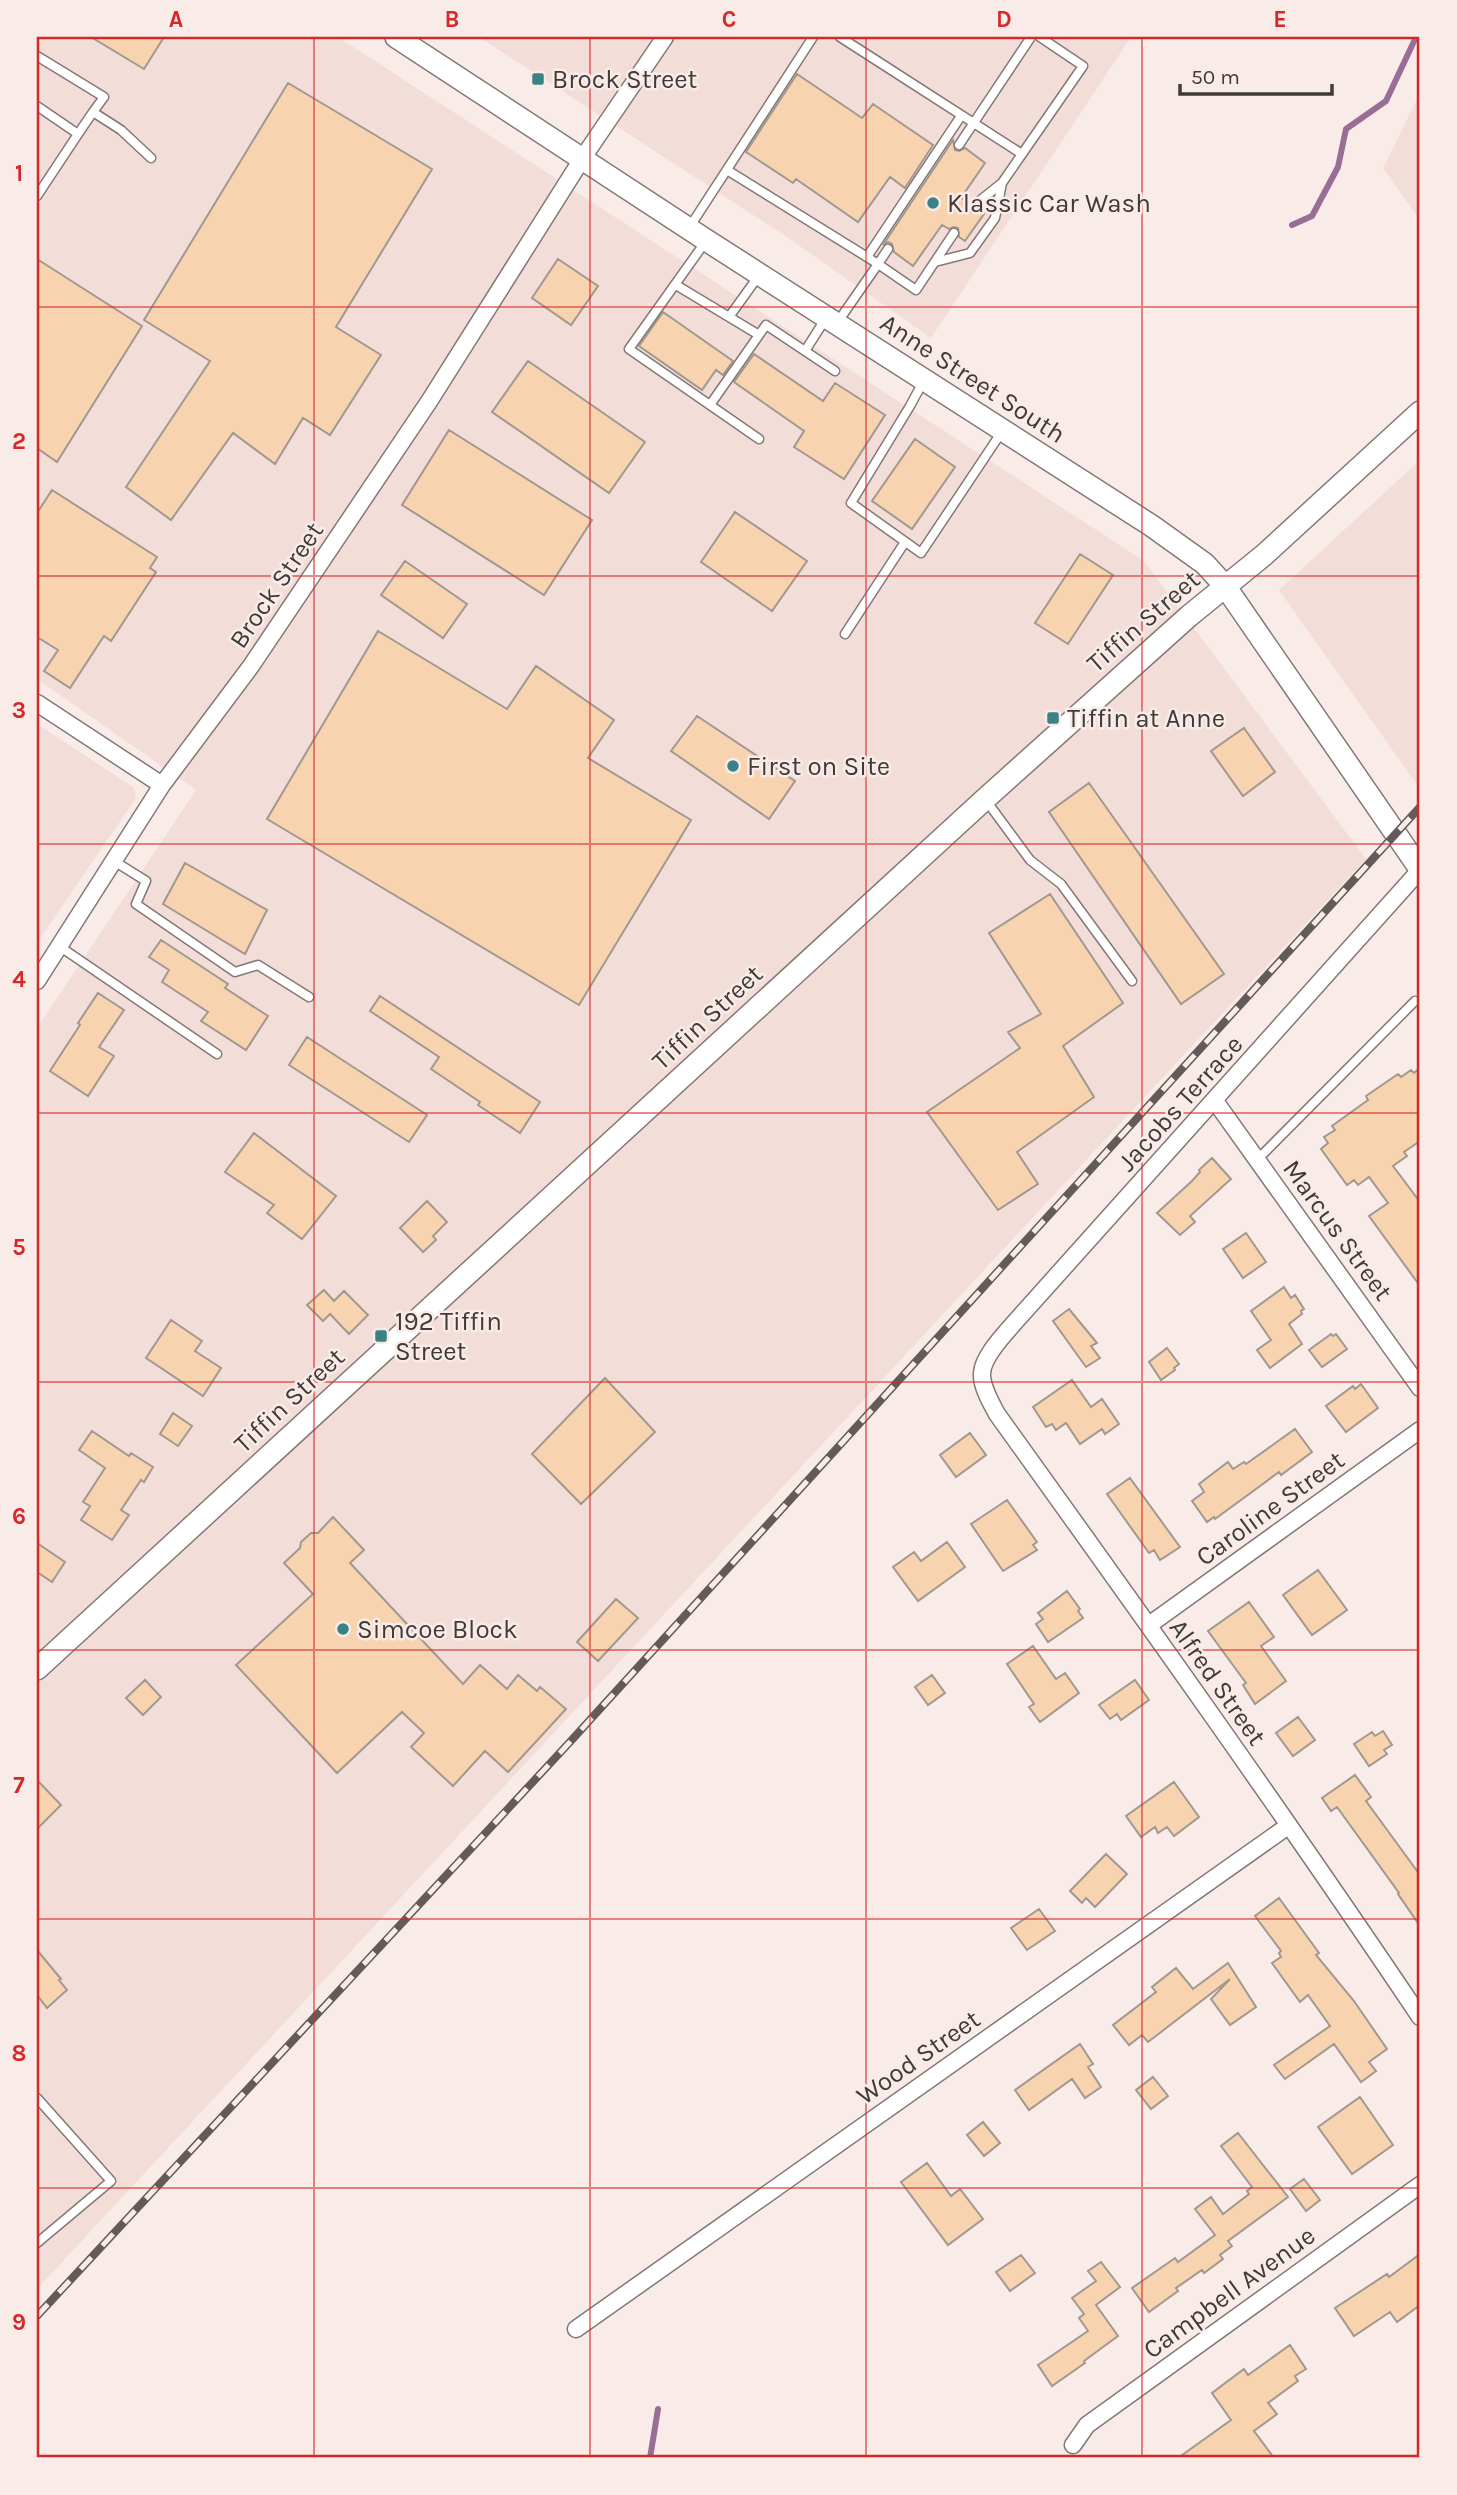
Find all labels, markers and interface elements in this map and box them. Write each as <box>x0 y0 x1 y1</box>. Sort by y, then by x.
text: A <box>169 6 183 33</box>
text: B <box>445 6 459 33</box>
text: C <box>722 6 736 33</box>
text: D <box>996 6 1012 33</box>
text: E <box>1273 6 1287 33</box>
scale bar <box>1180 52 1333 96</box>
place label: Brock Street <box>552 64 698 95</box>
text: 50 m <box>1191 65 1240 89</box>
marker: Brock Street <box>530 71 546 87</box>
text: 1 <box>15 160 23 187</box>
place label: Klassic Car Wash <box>947 188 1151 219</box>
marker: Klassic Car Wash <box>925 195 941 211</box>
street label: Anne Street South <box>874 307 1071 450</box>
text: 2 <box>12 428 26 455</box>
street label: Brock Street <box>223 516 330 654</box>
street label: Tiffin Street <box>1080 564 1206 679</box>
text: 3 <box>12 697 26 724</box>
place label: Tiffin at Anne <box>1067 703 1225 734</box>
marker: Tiffin at Anne <box>1045 710 1061 726</box>
place label: First on Site <box>747 751 890 782</box>
marker: First on Site <box>725 758 741 774</box>
street label: Tiffin Street <box>646 958 769 1076</box>
text: 4 <box>12 966 26 993</box>
street label: Jacobs Terrace <box>1111 1029 1249 1178</box>
street label: Marcus Street <box>1276 1154 1399 1307</box>
text: 5 <box>12 1234 26 1261</box>
place label: 192 Tiffin Street <box>395 1306 502 1367</box>
marker: 192 Tiffin Street <box>373 1328 389 1344</box>
street label: Tiffin Street <box>228 1341 351 1459</box>
street label: Caroline Street <box>1190 1444 1351 1573</box>
text: 6 <box>12 1503 26 1530</box>
street label: Alfred Street <box>1163 1613 1273 1751</box>
place label: Simcoe Block <box>357 1614 518 1645</box>
marker: Simcoe Block <box>335 1621 351 1637</box>
text: 7 <box>13 1772 25 1799</box>
street label: Wood Street <box>851 2003 986 2111</box>
text: 8 <box>12 2040 26 2067</box>
street label: Campbell Avenue <box>1137 2220 1321 2365</box>
text: 9 <box>12 2309 26 2336</box>

